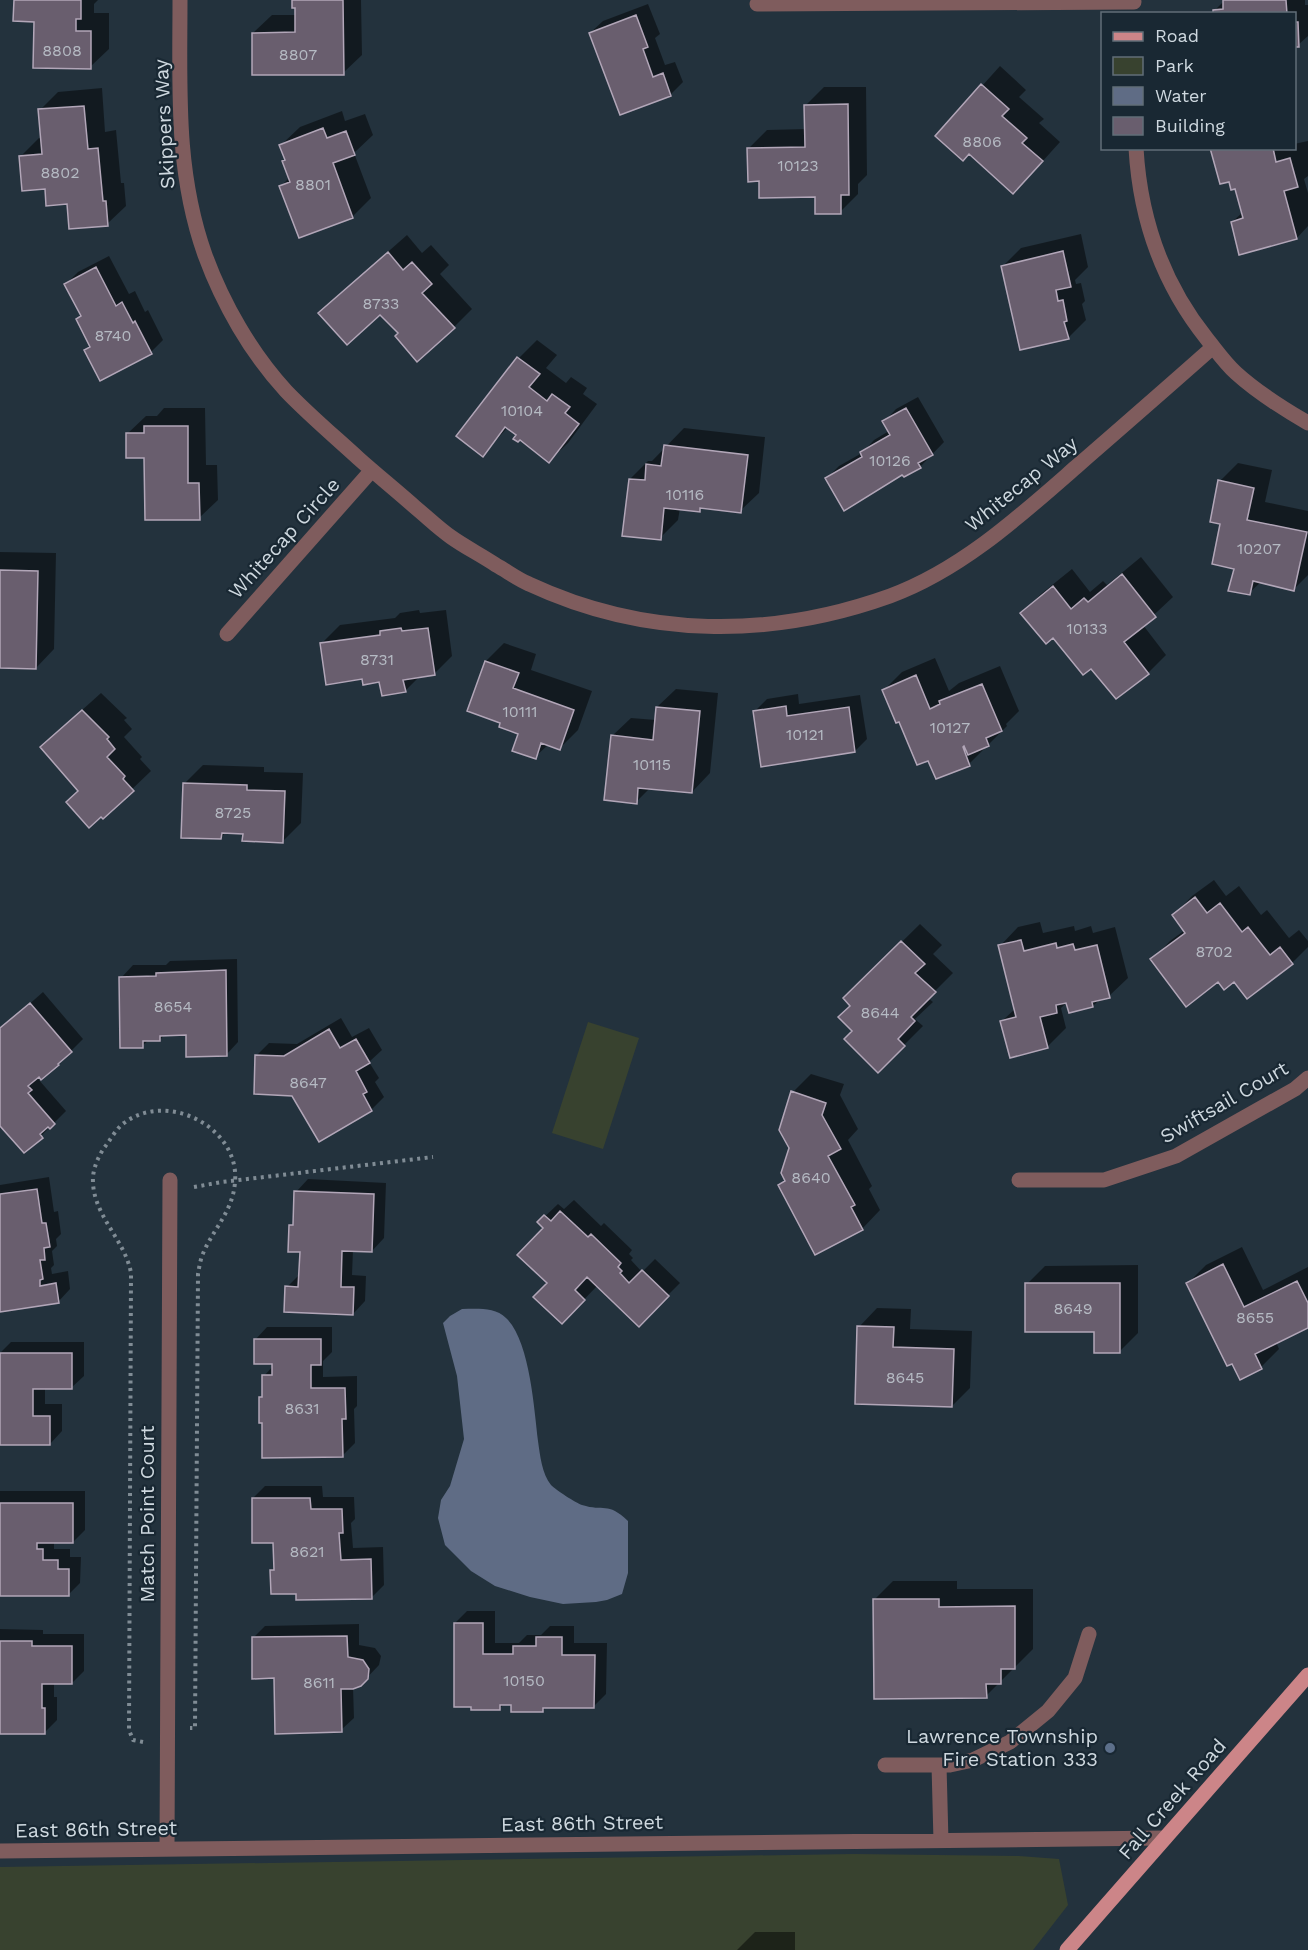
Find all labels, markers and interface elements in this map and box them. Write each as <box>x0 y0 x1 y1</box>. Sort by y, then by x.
legend <box>1101 12 1296 150</box>
text: Road <box>1155 25 1199 46</box>
house number: 8808 <box>42 41 82 60</box>
house number: 8807 <box>279 45 317 64</box>
text: Park <box>1155 55 1194 76</box>
street label: Skippers Way <box>149 58 179 190</box>
text: Water <box>1155 85 1207 106</box>
text: Building <box>1155 115 1225 136</box>
house number: 8806 <box>962 132 1002 151</box>
house number: 10123 <box>777 156 819 175</box>
house number: 8802 <box>41 163 80 182</box>
house number: 8801 <box>295 175 331 194</box>
house number: 8733 <box>363 294 399 313</box>
house number: 8740 <box>95 326 131 345</box>
house number: 10104 <box>501 401 543 420</box>
street label: Whitecap Way <box>960 431 1083 537</box>
house number: 10126 <box>869 451 911 470</box>
street label: Whitecap Circle <box>223 473 345 603</box>
house number: 10116 <box>666 485 704 504</box>
house number: 10207 <box>1237 539 1281 558</box>
house number: 10133 <box>1066 619 1108 638</box>
house number: 8731 <box>360 650 394 669</box>
house number: 10111 <box>503 702 537 721</box>
house number: 10127 <box>930 718 970 737</box>
house number: 10121 <box>786 725 824 744</box>
house number: 10115 <box>633 755 671 774</box>
house number: 8725 <box>215 803 251 822</box>
house number: 8702 <box>1195 942 1233 961</box>
house number: 8654 <box>154 997 193 1016</box>
house number: 8644 <box>860 1003 900 1022</box>
street label: Swiftsail Court <box>1156 1055 1293 1148</box>
house number: 8647 <box>289 1073 327 1092</box>
house number: 8640 <box>791 1168 831 1187</box>
house number: 8649 <box>1053 1299 1093 1318</box>
house number: 8655 <box>1236 1308 1274 1327</box>
house number: 8645 <box>886 1368 924 1387</box>
house number: 8631 <box>284 1399 320 1418</box>
street label: Match Point Court <box>135 1425 159 1603</box>
house number: 8621 <box>289 1542 325 1561</box>
house number: 10150 <box>503 1671 545 1690</box>
house number: 8611 <box>303 1673 335 1692</box>
place label: Lawrence Township Fire Station 333 <box>906 1724 1098 1771</box>
street label: Fall Creek Road <box>1113 1734 1231 1864</box>
marker: Lawrence Township Fire Station 333 <box>1103 1741 1117 1755</box>
street label: East 86th Street <box>501 1810 664 1836</box>
street label: East 86th Street <box>15 1816 178 1842</box>

